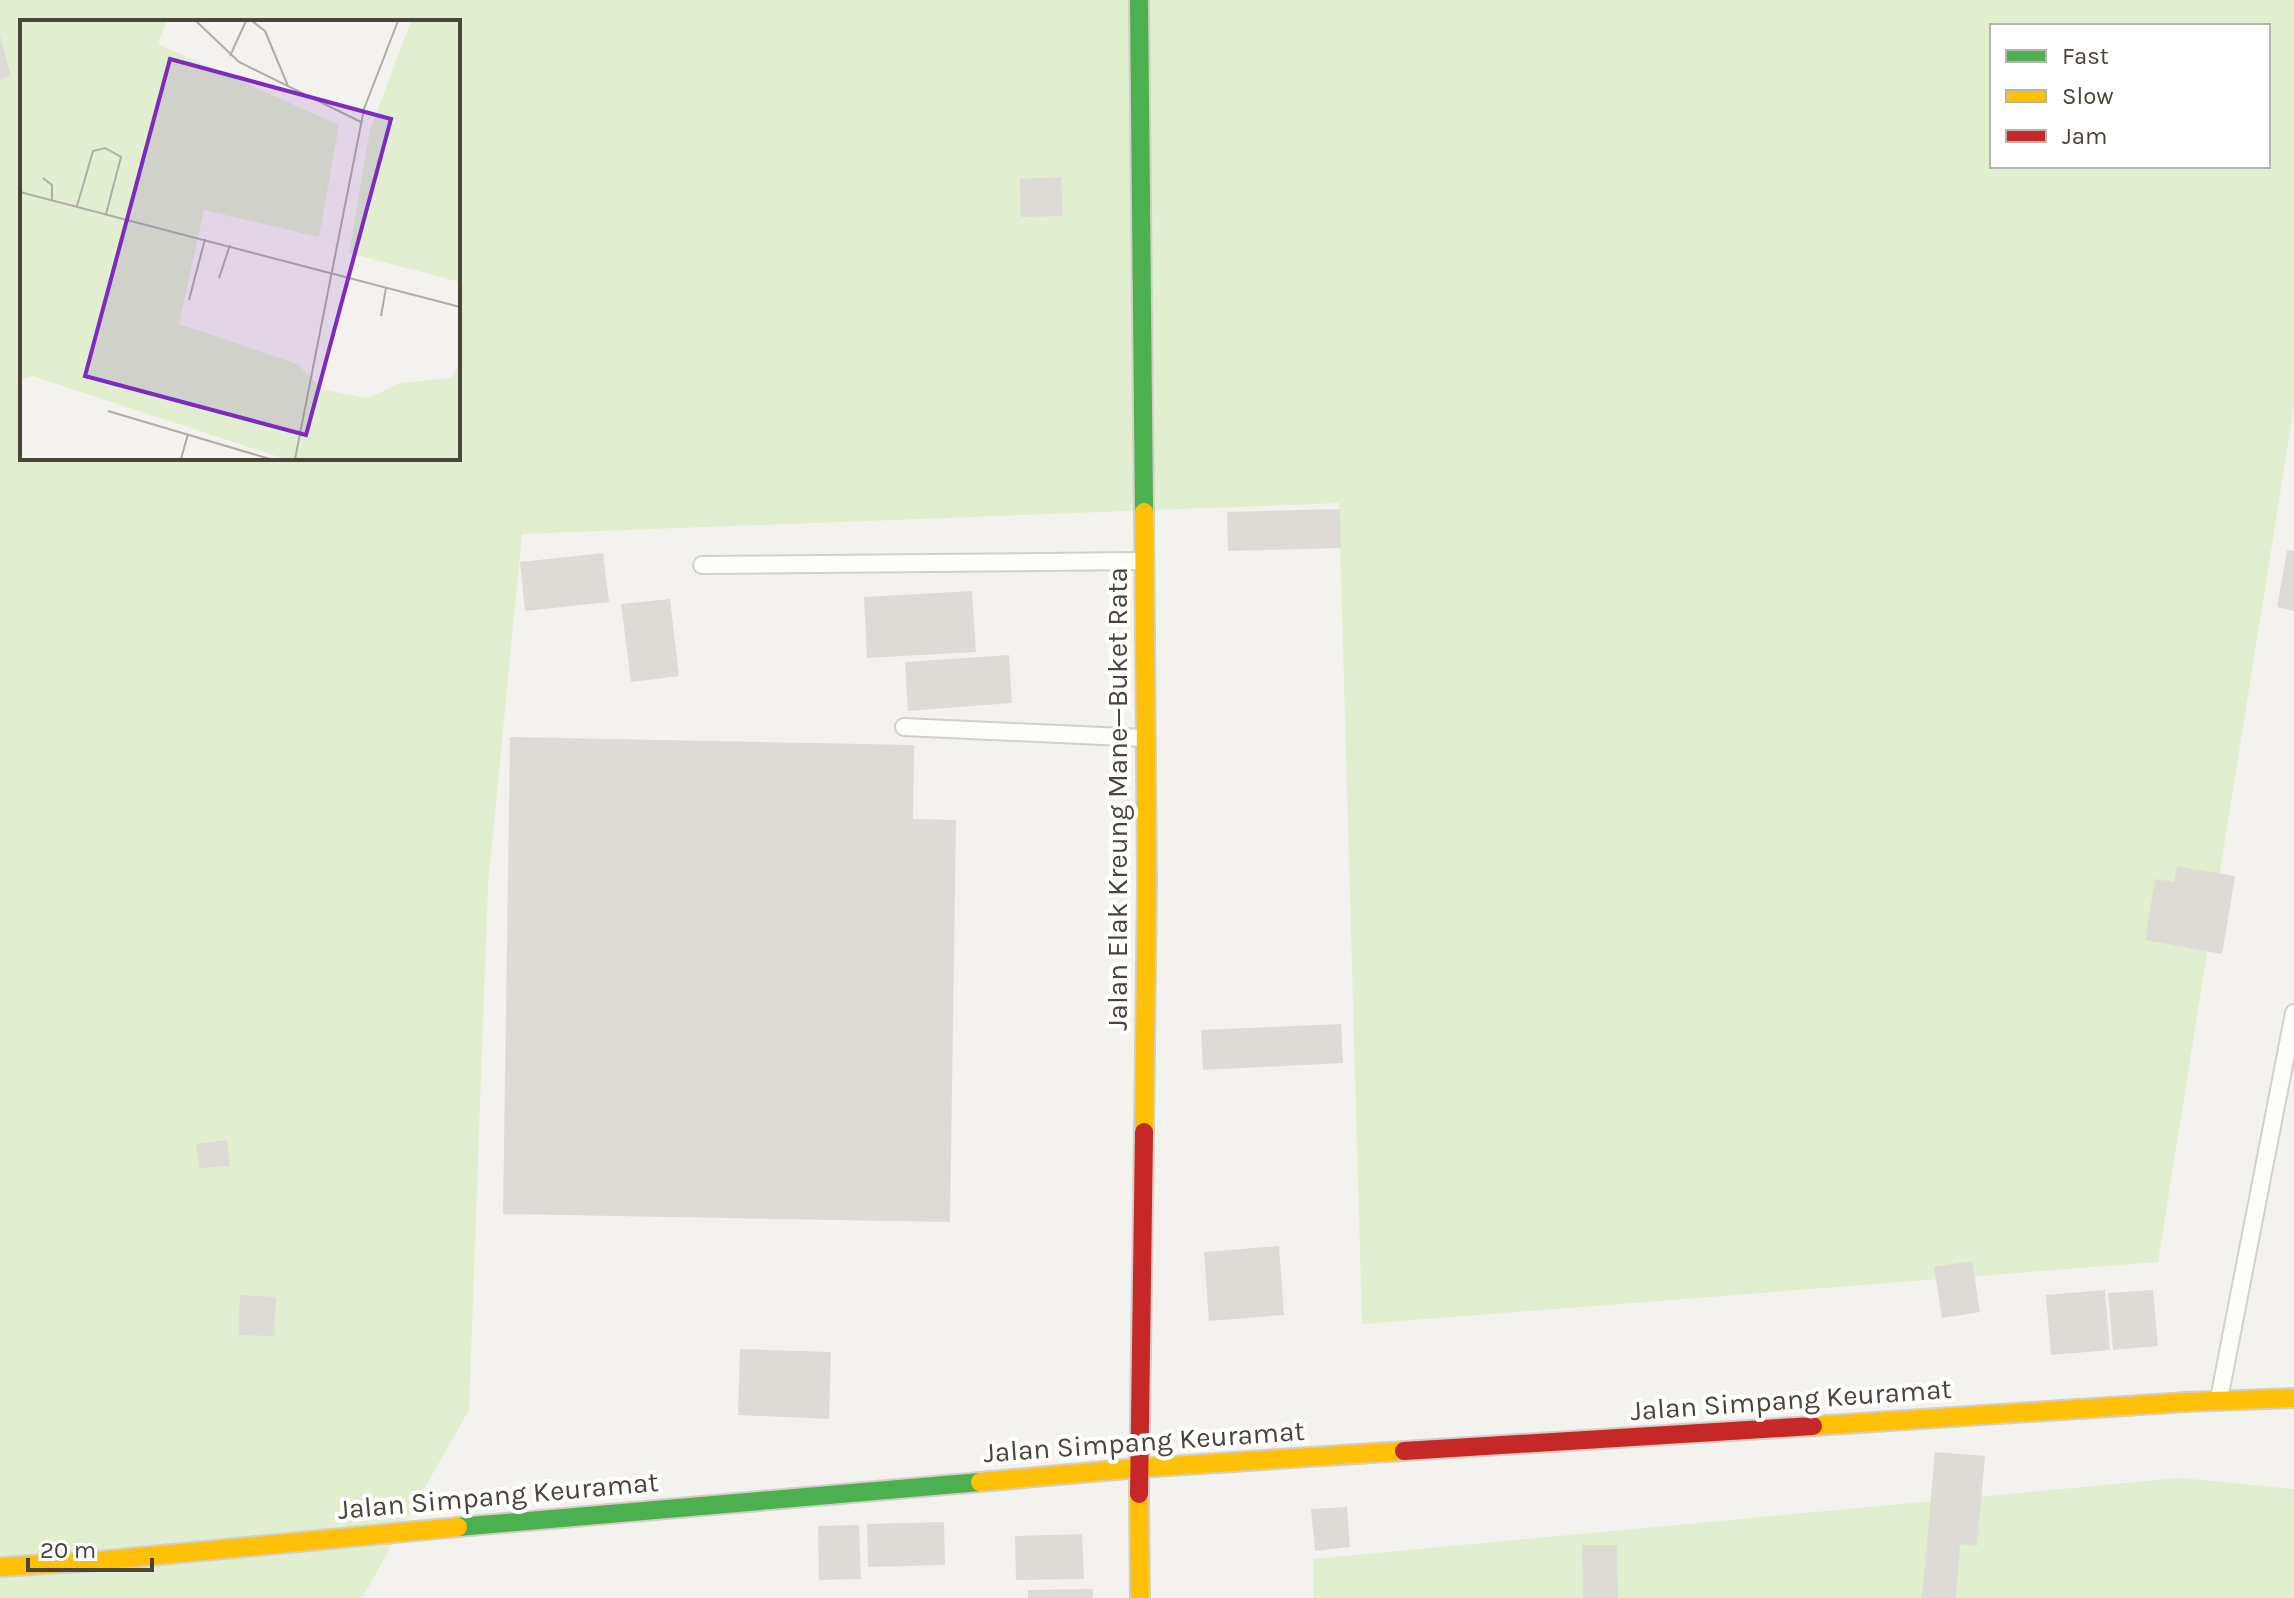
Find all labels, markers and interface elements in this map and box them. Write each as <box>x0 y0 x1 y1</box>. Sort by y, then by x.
inset map <box>20 20 460 460</box>
legend <box>1990 24 2270 168</box>
text: Fast <box>2062 42 2109 70</box>
text: Slow <box>2062 82 2114 110</box>
text: Jam <box>2062 122 2107 150</box>
street label: Jalan Elak Kreung Mane—Buket Rata <box>1101 567 1134 1031</box>
street label: Jalan Simpang Keuramat <box>1629 1372 1953 1427</box>
street label: Jalan Simpang Keuramat <box>982 1414 1306 1469</box>
street label: Jalan Simpang Keuramat <box>336 1465 660 1526</box>
scale bar <box>28 1522 152 1572</box>
text: 20 m <box>40 1536 96 1564</box>

